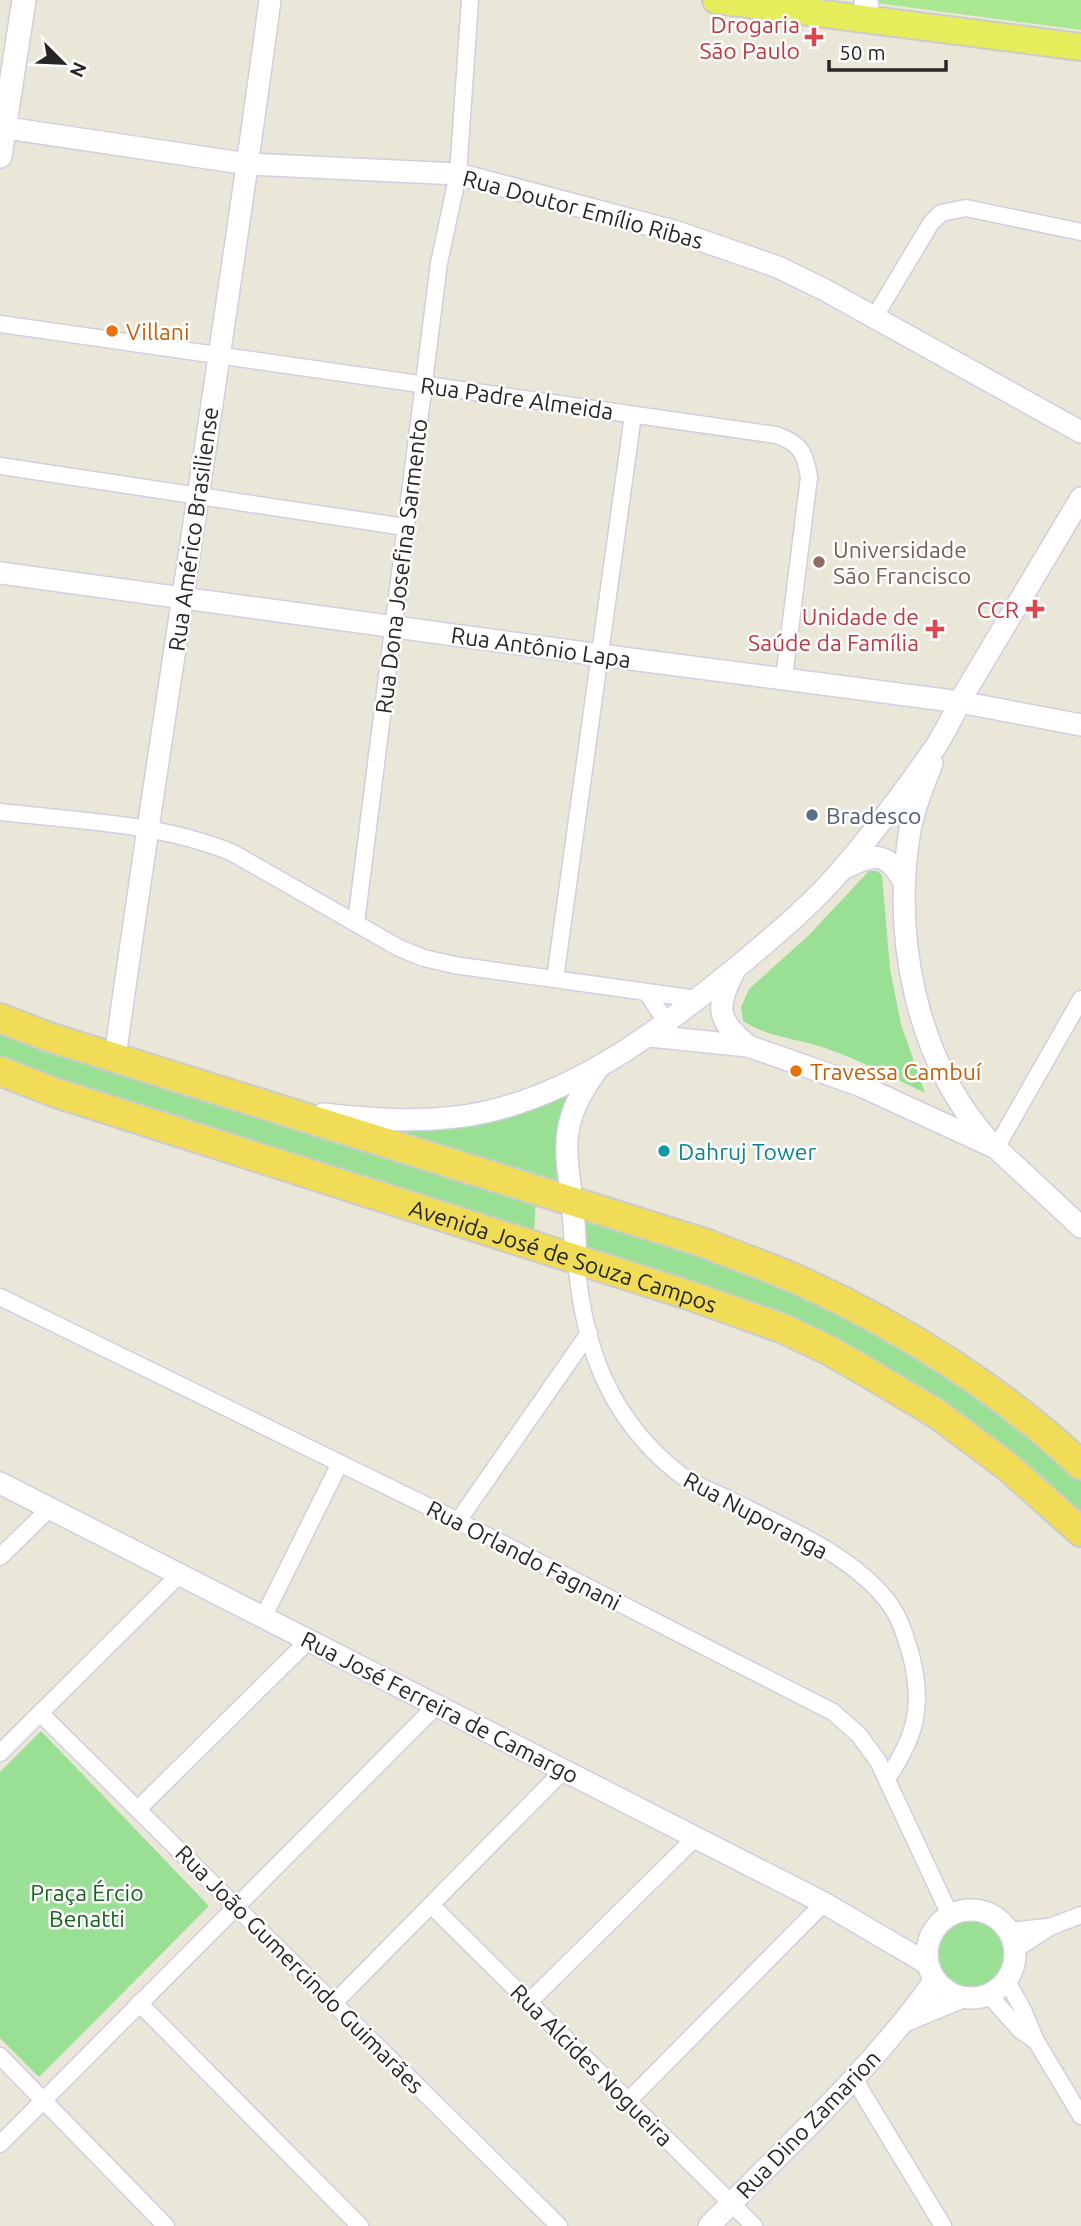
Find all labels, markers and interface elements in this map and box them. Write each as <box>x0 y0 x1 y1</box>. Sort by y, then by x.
place label: Drogaria São Paulo <box>699 12 800 63</box>
north arrow <box>28 28 98 98</box>
scale bar <box>829 28 946 72</box>
marker: Drogaria São Paulo <box>806 29 822 45</box>
text: 50 m <box>839 40 886 64</box>
text: N <box>66 59 91 81</box>
street label: Rua Doutor Emílio Ribas <box>460 165 706 253</box>
place label: Villani <box>126 319 190 344</box>
marker: Villani <box>104 323 120 339</box>
street label: Rua Padre Almeida <box>419 372 615 424</box>
street label: Rua Américo Brasiliense <box>163 405 223 653</box>
street label: Rua Dona Josefina Sarmento <box>370 417 432 715</box>
place label: Universidade São Francisco <box>833 537 971 588</box>
marker: Universidade São Francisco <box>811 554 827 570</box>
place label: CCR <box>977 597 1019 622</box>
marker: CCR <box>1025 599 1045 619</box>
place label: Unidade de Saúde da Família <box>748 604 919 655</box>
marker: Unidade de Saúde da Família <box>925 619 945 639</box>
street label: Rua Antônio Lapa <box>449 622 633 672</box>
place label: Bradesco <box>826 803 921 828</box>
marker: Bradesco <box>804 807 820 823</box>
place label: Travessa Cambuí <box>810 1059 982 1084</box>
marker: Travessa Cambuí <box>788 1063 804 1079</box>
place label: Dahruj Tower <box>678 1139 817 1164</box>
marker: Dahruj Tower <box>656 1143 672 1159</box>
street label: Avenida José de Souza Campos <box>407 1194 720 1317</box>
street label: Rua Nuporanga <box>680 1466 832 1564</box>
street label: Rua Orlando Fagnani <box>423 1495 625 1615</box>
street label: Rua José Ferreira de Camargo <box>297 1626 583 1788</box>
street label: Rua João Gumercindo Guimarães <box>171 1840 429 2098</box>
park label: Praça Ércio Benatti <box>30 1879 144 1931</box>
street label: Rua Alcides Nogueira <box>506 1979 678 2151</box>
street label: Rua Dino Zamarion <box>731 2045 885 2203</box>

